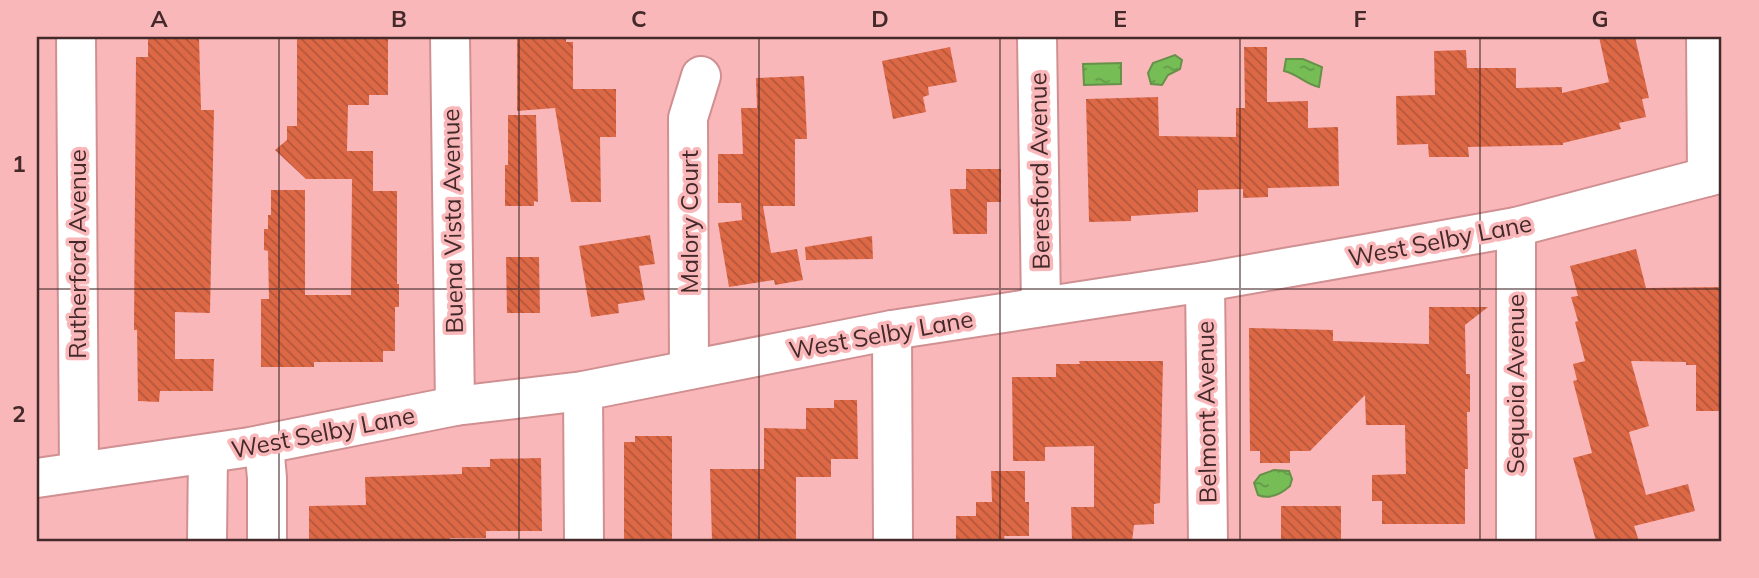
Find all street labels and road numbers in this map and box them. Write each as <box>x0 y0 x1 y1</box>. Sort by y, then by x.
street label: Beresford Avenue <box>1022 72 1056 270</box>
street label: Buena Vista Avenue <box>435 108 469 334</box>
street label: Rutherford Avenue <box>62 149 92 359</box>
street label: Malory Court <box>674 150 704 294</box>
street label: West Selby Lane <box>1346 207 1534 273</box>
street label: Sequoia Avenue <box>1500 294 1530 474</box>
street label: West Selby Lane <box>787 303 975 365</box>
street label: Belmont Avenue <box>1189 321 1223 503</box>
street label: West Selby Lane <box>229 399 417 465</box>

